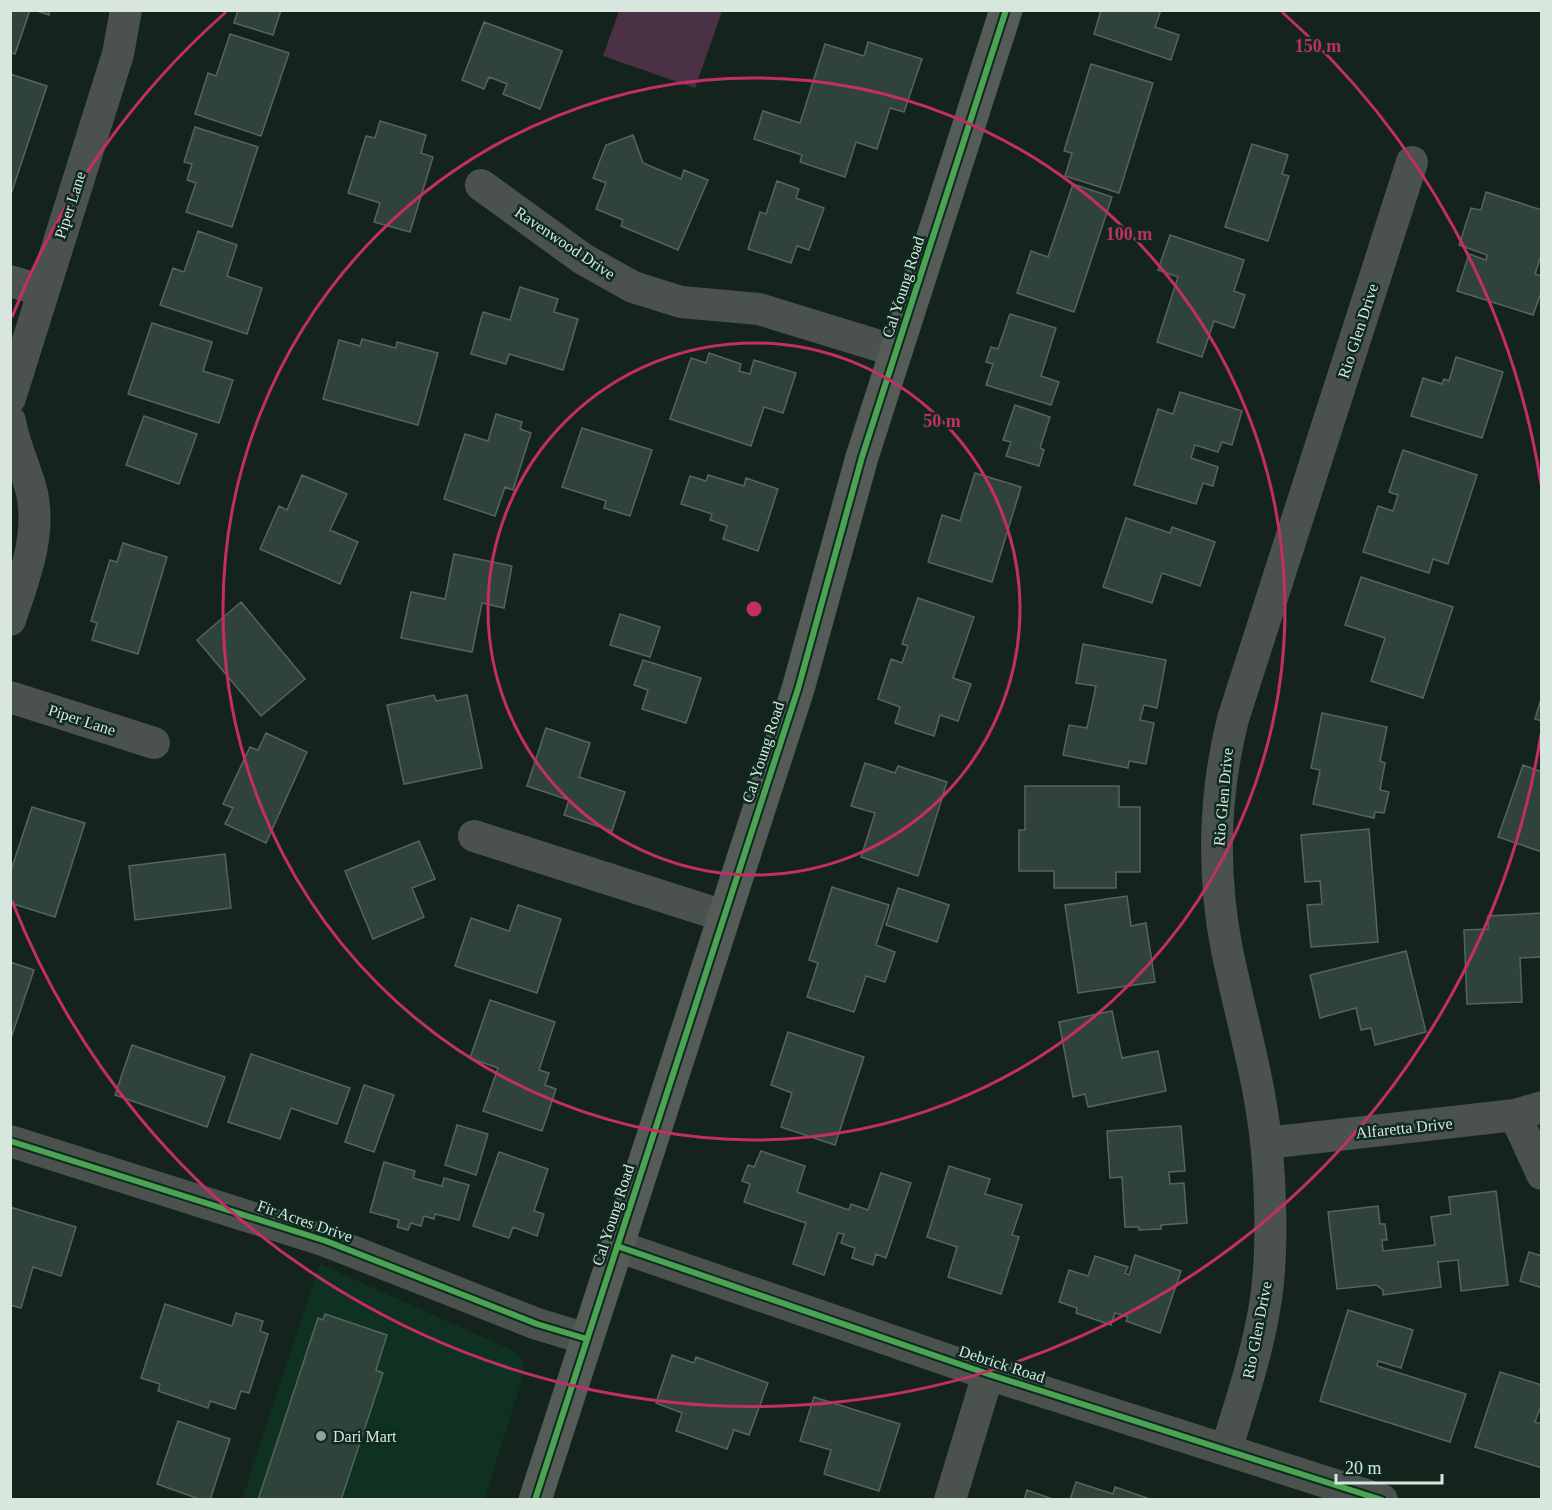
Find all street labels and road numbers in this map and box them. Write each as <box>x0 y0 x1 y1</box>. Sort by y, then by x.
street label: Piper Lane <box>51 169 90 241</box>
street label: Ravenwood Drive <box>512 203 618 283</box>
street label: Cal Young Road <box>879 234 928 340</box>
street label: Rio Glen Drive <box>1335 281 1381 381</box>
street label: Cal Young Road <box>739 699 788 805</box>
street label: Piper Lane <box>46 701 118 740</box>
street label: Rio Glen Drive <box>1210 747 1236 847</box>
street label: Alfaretta Drive <box>1355 1114 1453 1142</box>
street label: Cal Young Road <box>589 1162 638 1268</box>
street label: Fir Acres Drive <box>255 1197 355 1245</box>
street label: Rio Glen Drive <box>1239 1280 1275 1380</box>
street label: Debrick Road <box>957 1342 1047 1386</box>

